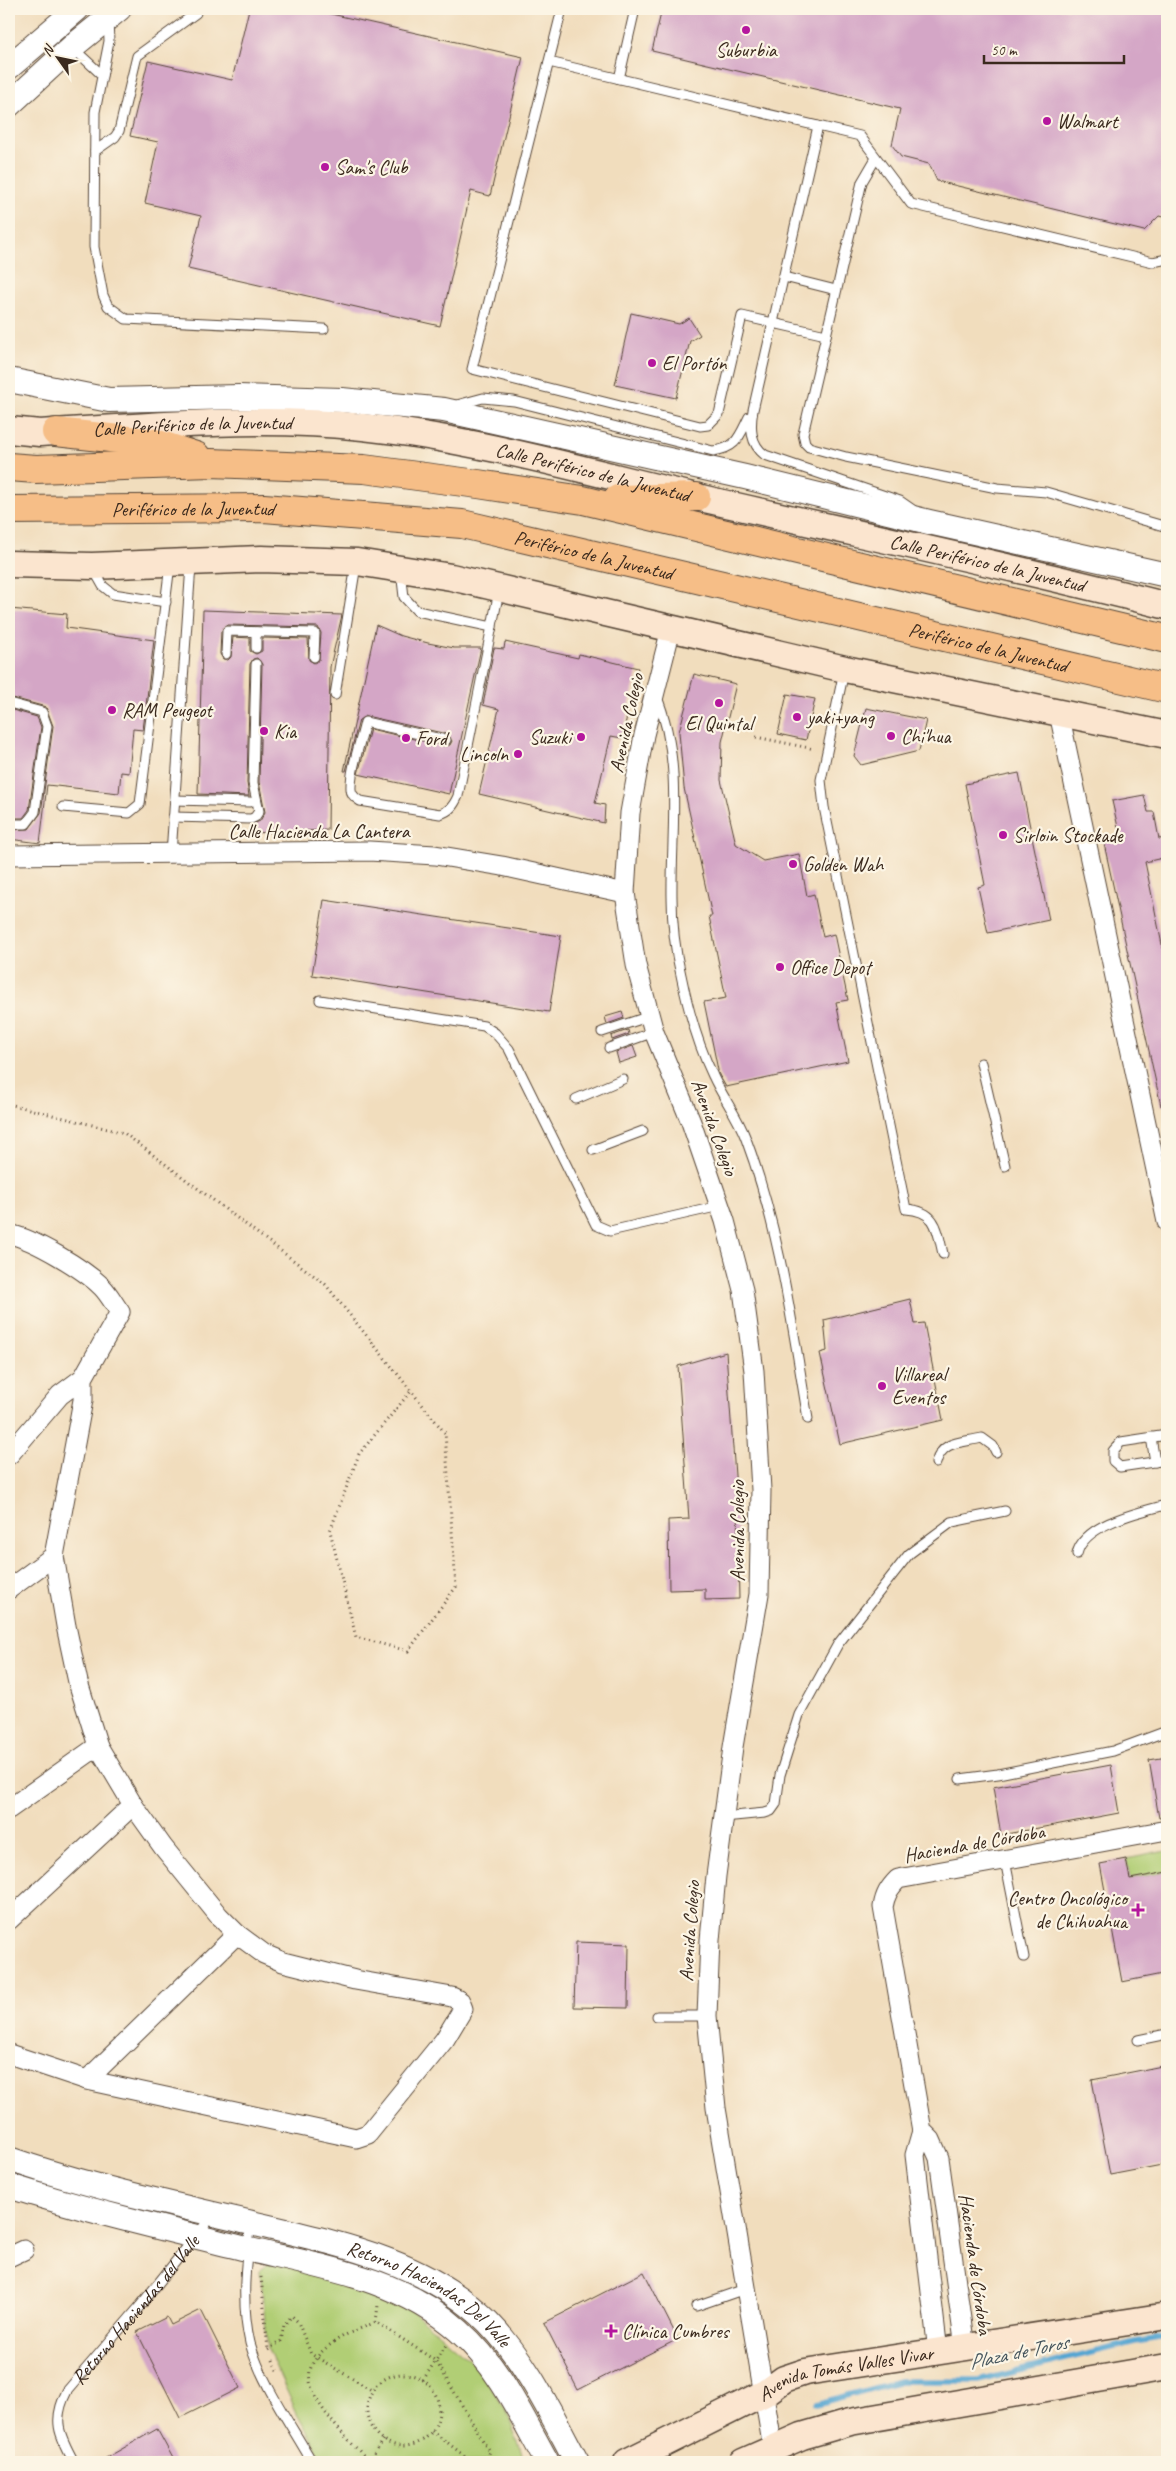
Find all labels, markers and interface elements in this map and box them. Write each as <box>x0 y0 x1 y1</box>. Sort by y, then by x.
marker: Suburbia <box>740 24 752 36</box>
north arrow <box>32 32 82 82</box>
scale bar <box>984 32 1124 64</box>
place label: Suburbia <box>716 38 778 63</box>
text: N <box>38 41 58 59</box>
text: 50 m <box>991 41 1018 60</box>
place label: Walmart <box>1057 109 1120 134</box>
marker: Walmart <box>1041 115 1053 127</box>
place label: Sam's Club <box>335 155 409 180</box>
marker: Sam's Club <box>319 161 331 173</box>
place label: El Portón <box>662 351 727 376</box>
marker: El Portón <box>646 357 658 369</box>
street label: Calle Periférico de la Juventud <box>92 410 296 442</box>
street label: Calle Periférico de la Juventud <box>493 437 695 509</box>
street label: Periférico de la Juventud <box>112 496 278 522</box>
street label: Periférico de la Juventud <box>512 525 679 587</box>
street label: Calle Periférico de la Juventud <box>888 529 1090 599</box>
street label: Periférico de la Juventud <box>906 617 1073 679</box>
street label: Avenida Colegio <box>604 670 649 775</box>
marker: El Quintal <box>713 697 725 709</box>
place label: RAM Peugeot <box>122 698 214 723</box>
marker: RAM Peugeot <box>106 704 118 716</box>
place label: yaki+yang <box>806 705 876 730</box>
place label: El Quintal <box>685 711 756 736</box>
marker: yaki+yang <box>791 711 803 723</box>
place label: Kia <box>274 719 298 744</box>
place label: Chi'hua <box>901 724 952 749</box>
marker: Kia <box>258 725 270 737</box>
place label: Suzuki <box>529 725 573 750</box>
place label: Ford <box>416 726 450 751</box>
marker: Chi'hua <box>885 730 897 742</box>
marker: Suzuki <box>575 731 587 743</box>
marker: Ford <box>400 732 412 744</box>
place label: Lincoln <box>460 742 509 767</box>
marker: Lincoln <box>512 748 524 760</box>
street label: Calle Hacienda La Cantera <box>228 819 411 844</box>
place label: Sirloin Stockade <box>1013 823 1124 848</box>
marker: Sirloin Stockade <box>997 829 1009 841</box>
place label: Golden Wah <box>803 852 885 877</box>
marker: Golden Wah <box>787 858 799 870</box>
place label: Office Depot <box>790 955 874 980</box>
marker: Office Depot <box>774 961 786 973</box>
street label: Avenida Colegio <box>686 1075 744 1180</box>
place label: Villareal Eventos <box>892 1362 950 1410</box>
marker: Villareal Eventos <box>876 1380 888 1392</box>
street label: Avenida Colegio <box>725 1480 750 1581</box>
street label: Hacienda de Córdoba <box>902 1818 1048 1868</box>
street label: Avenida Colegio <box>674 1879 706 1982</box>
place label: Centro Oncológico de Chihuahua <box>1008 1886 1129 1934</box>
marker: Centro Oncológico de Chihuahua <box>1131 1903 1145 1917</box>
street label: Hacienda de Córdoba <box>953 2192 998 2338</box>
street label: Retorno Haciendas del Valle <box>66 2229 206 2390</box>
street label: Retorno Haciendas Del Valle <box>344 2235 518 2353</box>
place label: Clínica Cumbres <box>622 2319 731 2344</box>
marker: Clínica Cumbres <box>604 2324 618 2338</box>
water label: Plaza de Toros <box>966 2328 1073 2375</box>
street label: Avenida Tomás Valles Vivar <box>754 2340 937 2407</box>

